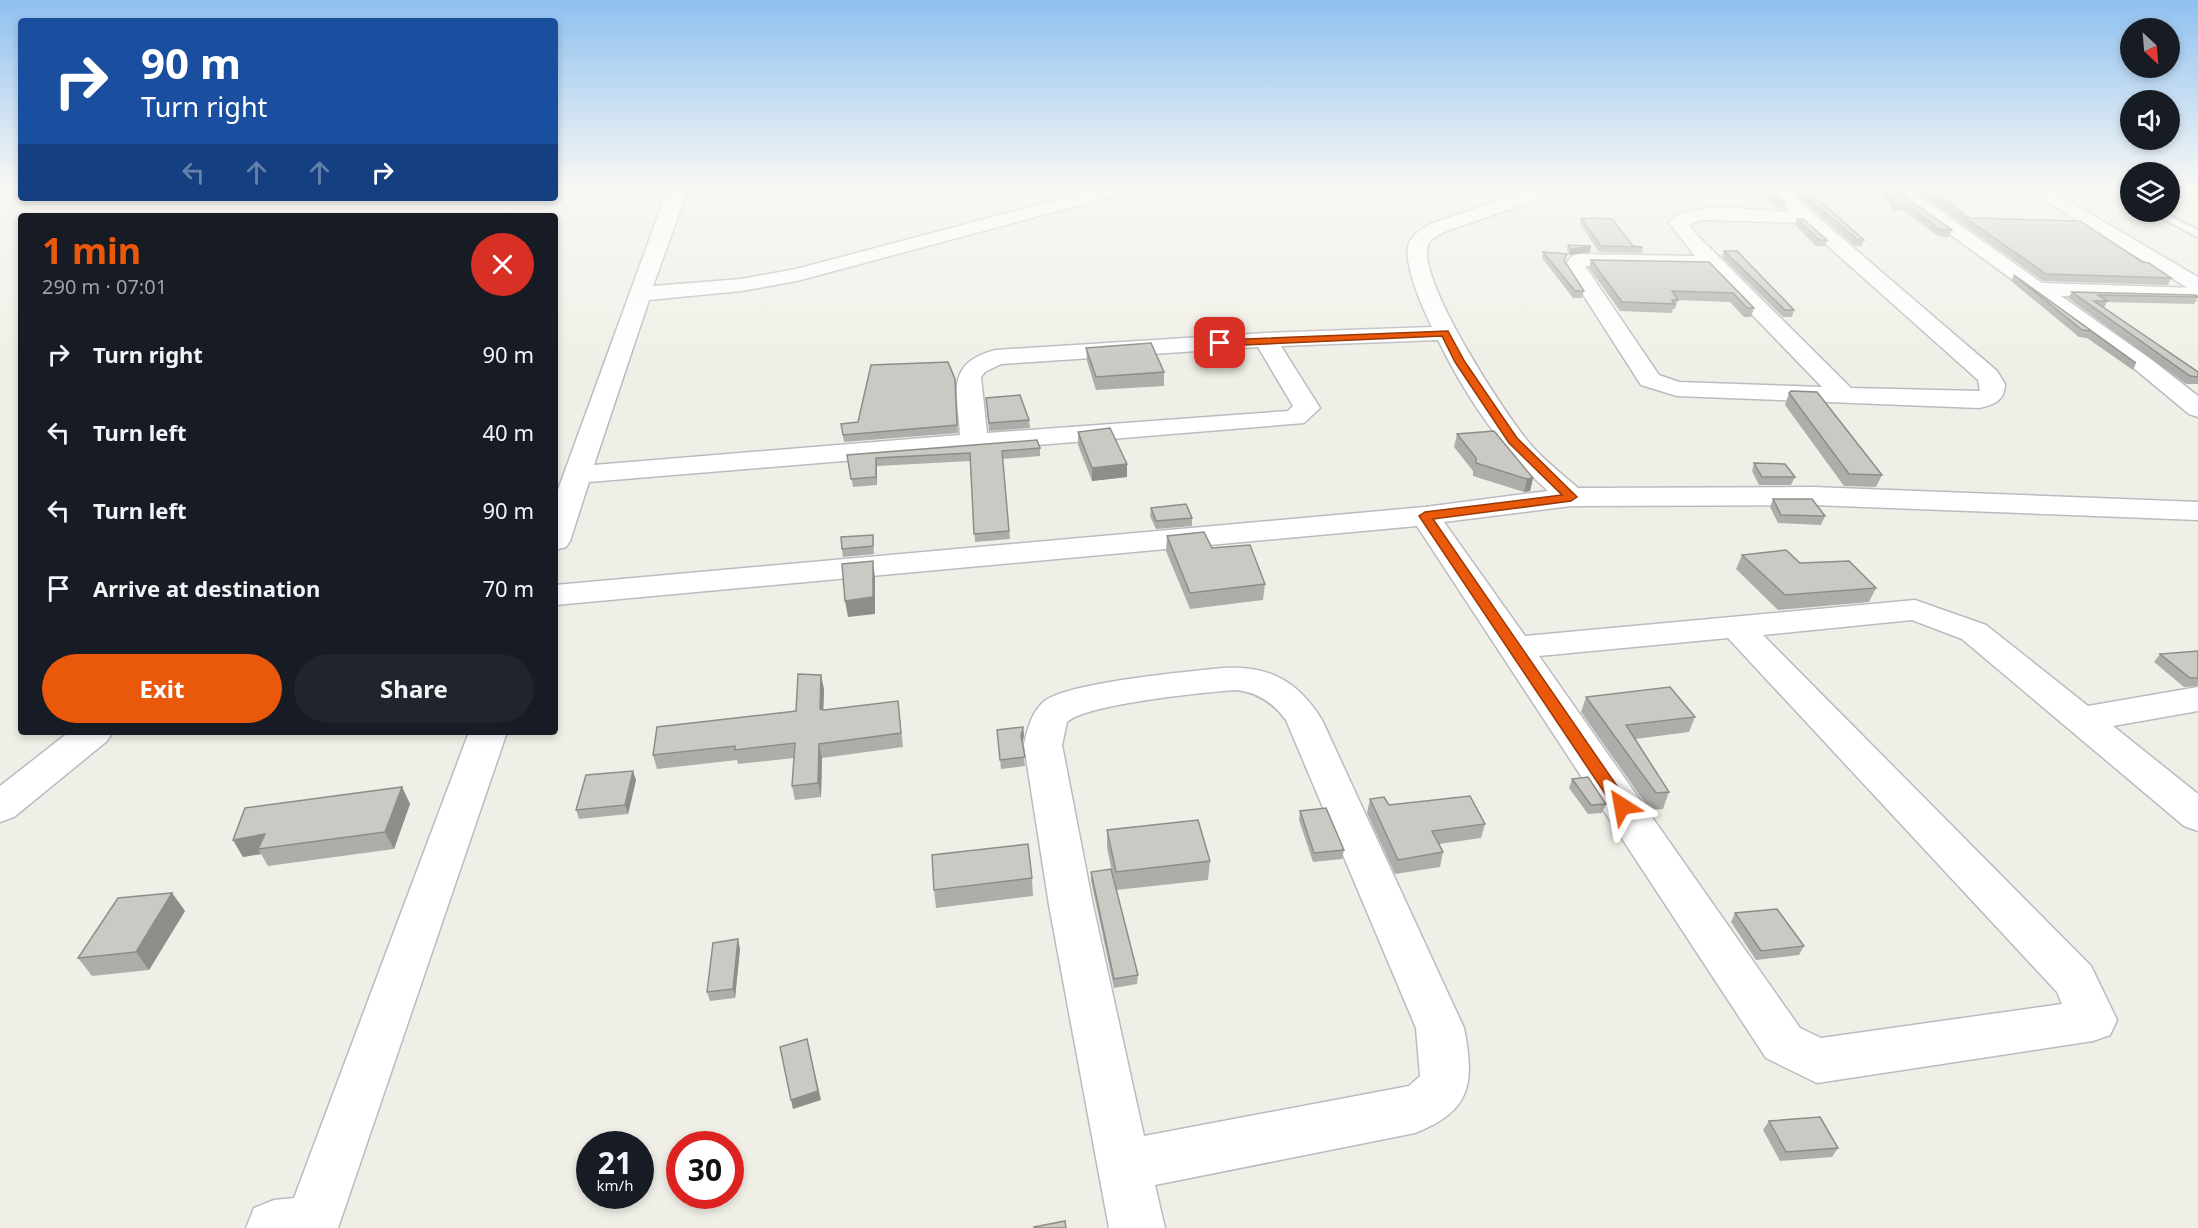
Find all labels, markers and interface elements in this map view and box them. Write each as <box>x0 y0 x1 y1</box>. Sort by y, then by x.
north arrow <box>2120 18 2180 78</box>
map controls <box>2120 18 2180 222</box>
text: 90 m <box>141 34 241 91</box>
icon: right <box>42 42 120 120</box>
text: Turn right <box>141 88 267 125</box>
button: sound <box>2120 90 2180 150</box>
icon: left <box>177 156 210 189</box>
icon: ahead <box>240 156 273 189</box>
icon: ahead <box>303 156 336 189</box>
icon: right <box>366 156 399 189</box>
button: layers <box>2120 162 2180 222</box>
text: 1 min <box>42 226 141 275</box>
button: close <box>471 233 534 296</box>
text: 290 m · 07:01 <box>42 273 167 300</box>
pin <box>1194 317 1245 368</box>
icon: arrive <box>1203 326 1236 359</box>
icon: right <box>42 338 75 371</box>
text: Turn right <box>93 339 203 369</box>
text: 90 m <box>483 339 534 369</box>
icon: left <box>42 416 75 449</box>
text: Turn left <box>93 417 187 447</box>
text: 40 m <box>483 417 534 447</box>
icon: left <box>42 494 75 527</box>
text: Turn left <box>93 495 187 525</box>
text: 90 m <box>483 495 534 525</box>
icon: arrive <box>42 572 75 605</box>
text: Arrive at destination <box>93 573 320 603</box>
text: 70 m <box>483 573 534 603</box>
button: Exit <box>42 654 282 723</box>
button: Share <box>294 654 534 723</box>
position arrow <box>1590 774 1654 838</box>
speed limit sign: 30 <box>666 1131 744 1209</box>
text: 21 <box>598 1142 632 1183</box>
text: km/h <box>597 1175 633 1195</box>

